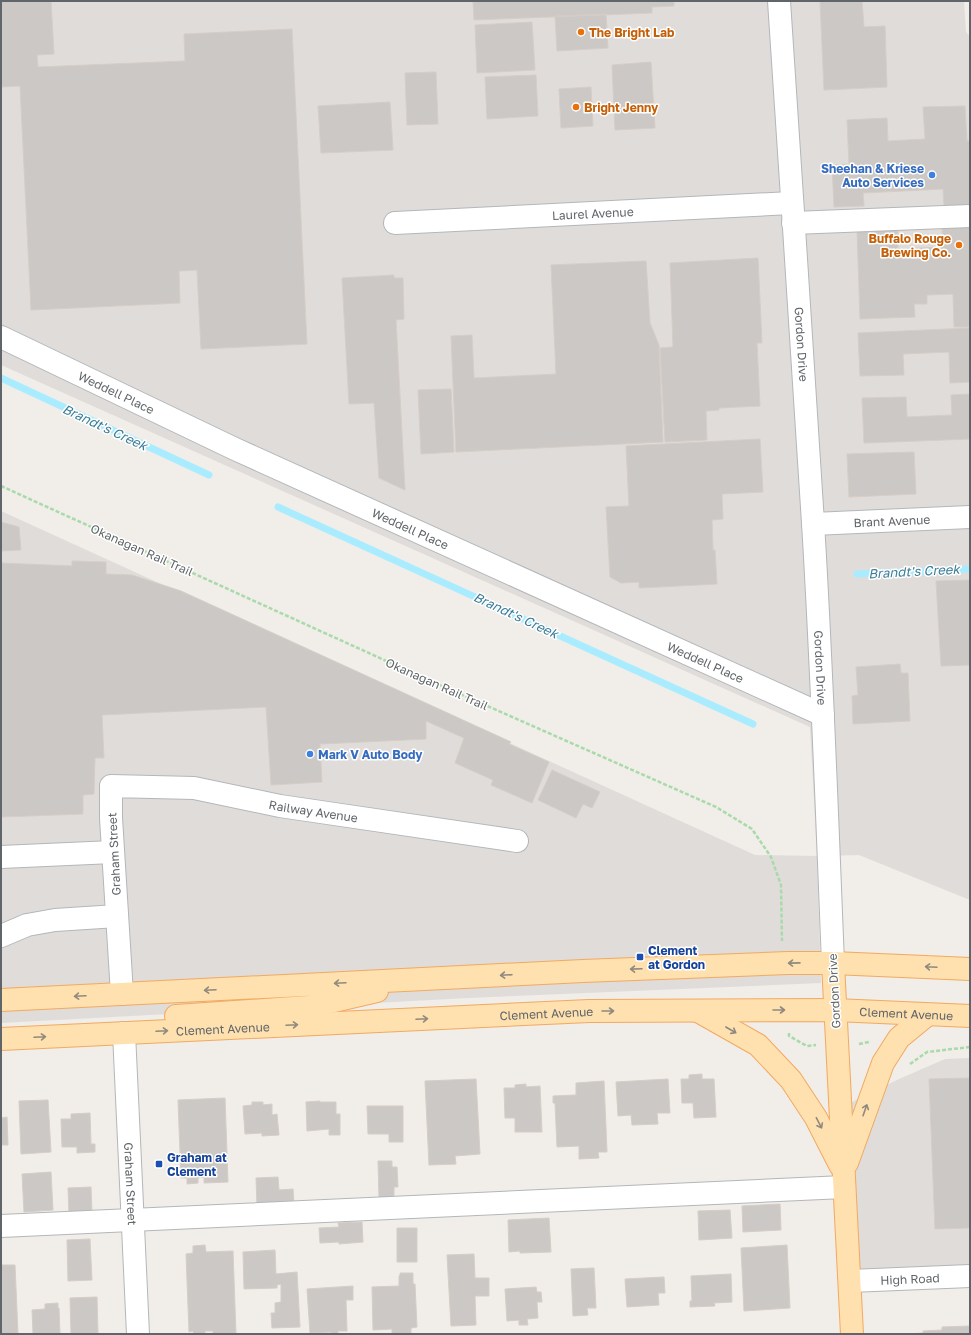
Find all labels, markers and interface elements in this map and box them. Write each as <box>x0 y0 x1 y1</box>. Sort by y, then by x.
place label: The Bright Lab <box>589 25 675 40</box>
marker: The Bright Lab <box>576 27 586 37</box>
place label: Bright Jenny <box>584 100 659 115</box>
marker: Bright Jenny <box>571 102 581 112</box>
place label: Sheehan & Kriese Auto Services <box>821 161 924 190</box>
marker: Sheehan & Kriese Auto Services <box>927 170 937 180</box>
street label: Laurel Avenue <box>552 203 634 223</box>
place label: Buffalo Rouge Brewing Co. <box>869 231 951 260</box>
marker: Buffalo Rouge Brewing Co. <box>954 240 964 250</box>
street label: Gordon Drive <box>792 306 812 382</box>
street label: Weddell Place <box>76 368 157 417</box>
water label: Brandt's Creek <box>60 400 151 454</box>
street label: Weddell Place <box>370 505 451 552</box>
street label: Brant Avenue <box>853 511 931 530</box>
street label: Okanagan Rail Trail <box>88 521 196 579</box>
water label: Brandt's Creek <box>868 561 962 581</box>
water label: Brandt's Creek <box>471 588 562 642</box>
street label: Gordon Drive <box>811 630 830 705</box>
street label: Weddell Place <box>665 638 746 686</box>
street label: Okanagan Rail Trail <box>383 655 491 713</box>
place label: Mark V Auto Body <box>318 747 423 762</box>
marker: Mark V Auto Body <box>305 749 315 759</box>
street label: Railway Avenue <box>267 796 359 825</box>
street label: Graham Street <box>104 812 124 896</box>
place label: Clement at Gordon <box>648 943 705 972</box>
marker: Clement at Gordon <box>635 952 645 962</box>
street label: Gordon Drive <box>825 953 843 1029</box>
one-way arrow <box>788 959 801 967</box>
one-way arrow <box>925 964 938 971</box>
one-way arrow <box>630 965 643 973</box>
one-way arrow <box>500 971 513 978</box>
one-way arrow <box>334 979 347 987</box>
one-way arrow <box>204 986 217 993</box>
one-way arrow <box>74 993 87 1000</box>
street label: Clement Avenue <box>499 1003 593 1023</box>
street label: Clement Avenue <box>859 1004 954 1023</box>
one-way arrow <box>772 1006 785 1014</box>
one-way arrow <box>601 1007 614 1015</box>
one-way arrow <box>415 1015 428 1023</box>
street label: Clement Avenue <box>175 1019 270 1038</box>
one-way arrow <box>285 1022 298 1029</box>
one-way arrow <box>725 1026 737 1034</box>
one-way arrow <box>155 1028 168 1035</box>
one-way arrow <box>33 1034 46 1041</box>
one-way arrow <box>862 1105 870 1117</box>
one-way arrow <box>816 1117 823 1129</box>
street label: Graham Street <box>122 1142 140 1226</box>
place label: Graham at Clement <box>167 1150 227 1179</box>
marker: Graham at Clement <box>154 1159 164 1169</box>
street label: High Road <box>880 1270 940 1287</box>

